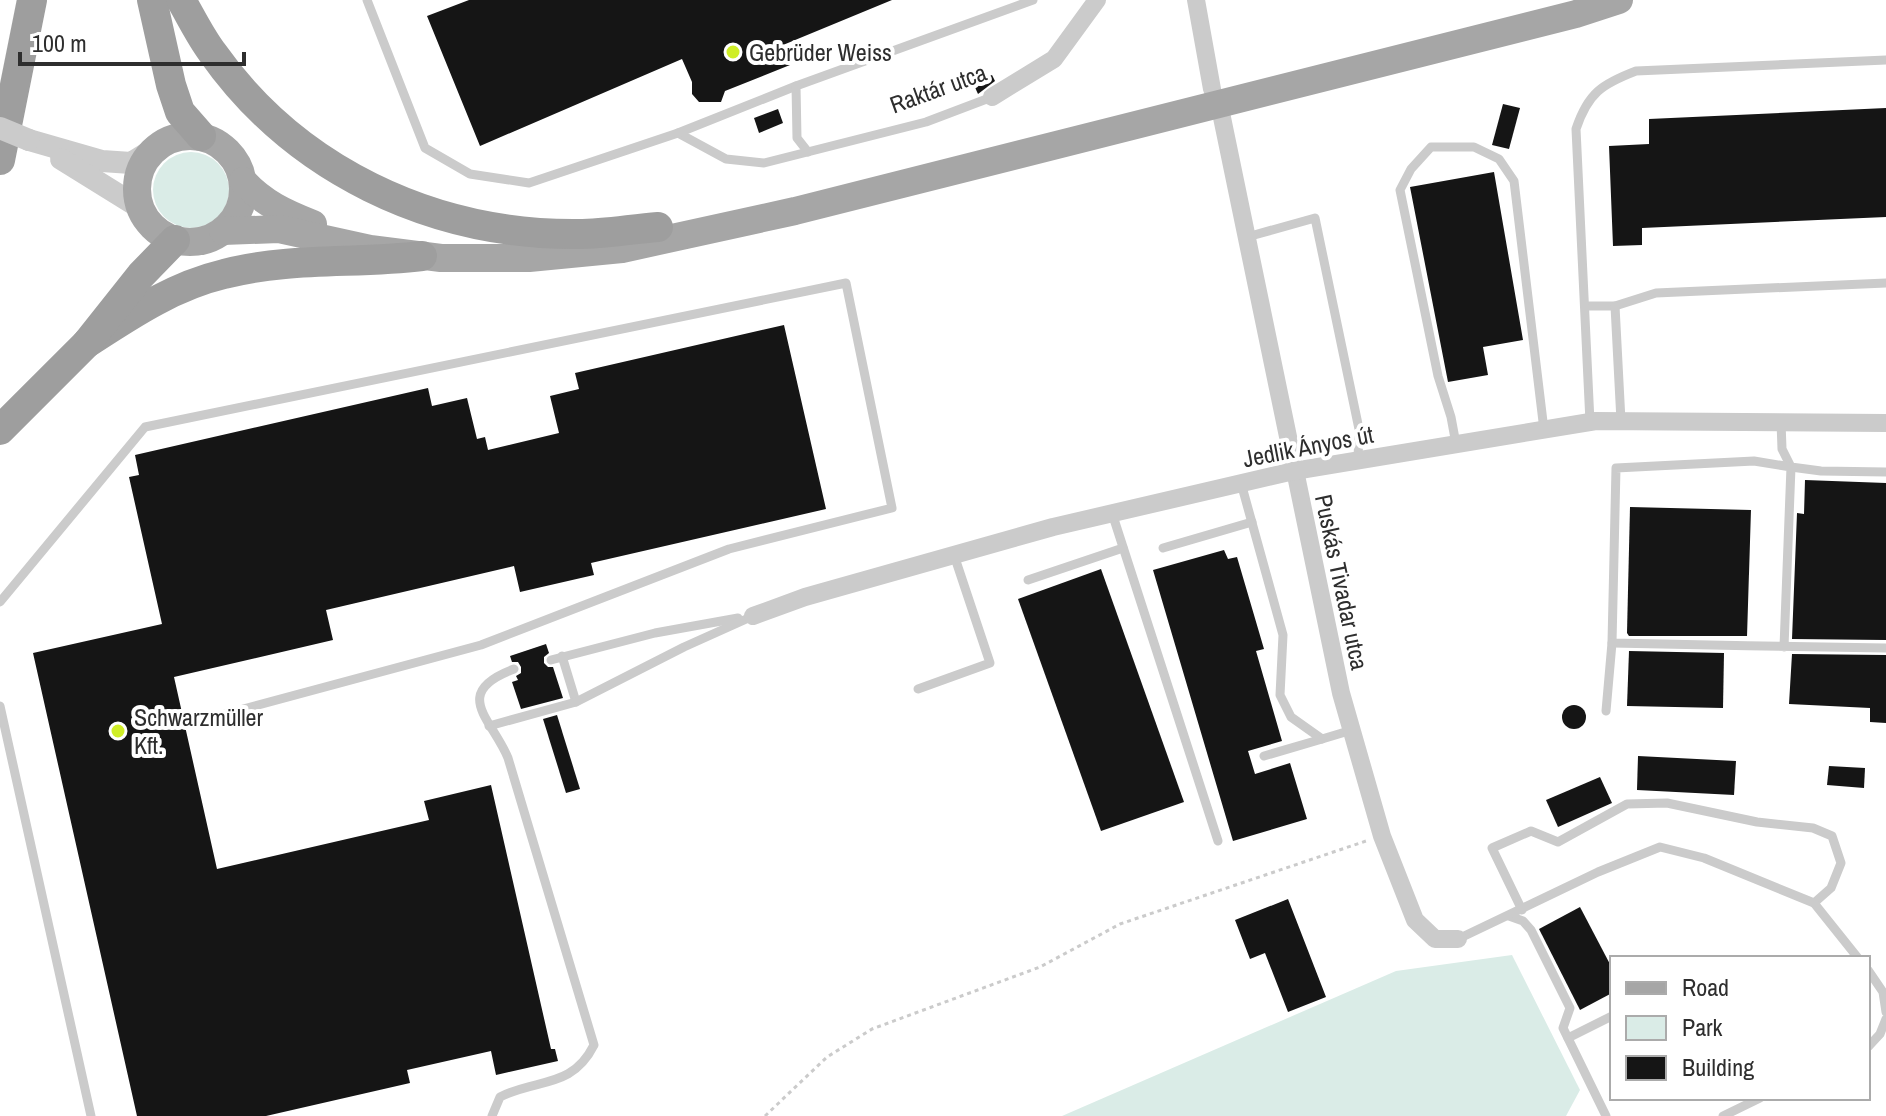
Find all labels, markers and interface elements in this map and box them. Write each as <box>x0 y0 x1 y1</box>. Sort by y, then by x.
scale bar <box>20 16 244 66</box>
text: 100 m <box>32 27 87 59</box>
place label: Gebrüder Weiss <box>749 36 892 68</box>
marker: Gebrüder Weiss <box>724 43 742 61</box>
street label: Raktár utca <box>885 56 991 120</box>
street label: Jedlik Ányos út <box>1240 418 1377 474</box>
street label: Puskás Tivadar utca <box>1308 491 1376 673</box>
place label: Schwarzmüller Kft. <box>134 701 263 761</box>
marker: Schwarzmüller Kft. <box>109 722 127 740</box>
legend <box>1610 956 1870 1100</box>
text: Road <box>1682 971 1729 1003</box>
text: Park <box>1682 1011 1723 1043</box>
text: Building <box>1682 1051 1754 1083</box>

